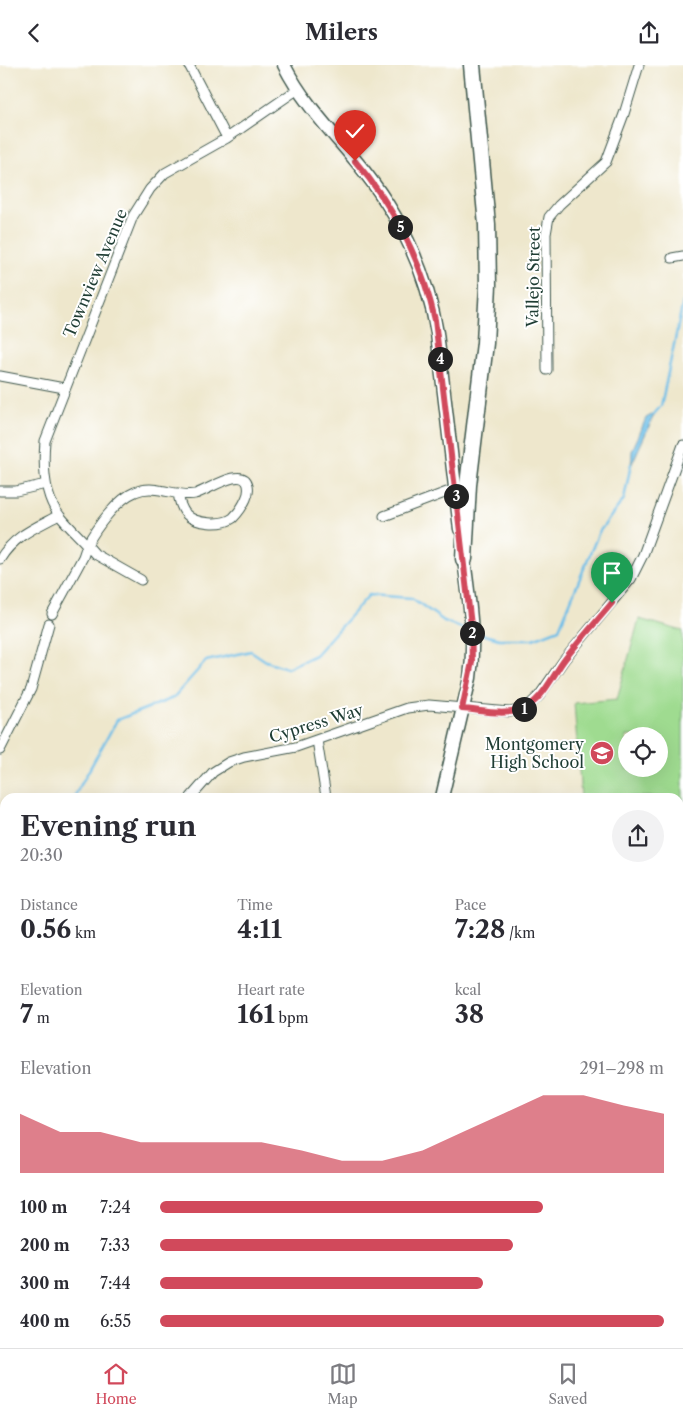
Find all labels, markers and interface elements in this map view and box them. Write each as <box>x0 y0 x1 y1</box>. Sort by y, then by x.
icon: back <box>20 19 48 47</box>
text: Milers <box>305 19 378 46</box>
icon: share <box>635 19 663 47</box>
pin <box>334 110 376 161</box>
icon: check <box>341 117 369 145</box>
street label: Townview Avenue <box>59 205 131 340</box>
pin: 5 <box>388 215 412 239</box>
text: 5 <box>397 218 404 236</box>
street label: Vallejo Street <box>522 226 544 329</box>
pin: 4 <box>428 347 452 371</box>
text: 4 <box>436 350 445 368</box>
pin: 3 <box>444 483 468 509</box>
text: 3 <box>453 487 460 505</box>
pin <box>591 552 633 603</box>
icon: arrive <box>598 559 626 587</box>
pin: 2 <box>460 621 484 645</box>
text: 2 <box>468 624 477 642</box>
pin: 1 <box>512 697 536 721</box>
street label: Cypress Way <box>267 699 366 747</box>
text: 1 <box>521 700 528 718</box>
map controls <box>618 727 668 777</box>
button: locate <box>618 727 668 777</box>
place label: Montgomery High School <box>485 734 585 772</box>
school or university icon: Montgomery High School <box>589 740 615 766</box>
text: Evening run <box>20 809 196 843</box>
button: share <box>612 810 664 862</box>
text: 20:30 <box>20 845 63 865</box>
text: Distance <box>20 896 78 914</box>
text: Time <box>237 896 273 914</box>
text: Pace <box>455 896 486 914</box>
text: 0.56 <box>20 914 71 945</box>
text: 4:11 <box>237 914 282 945</box>
text: 7:28 <box>455 914 505 945</box>
text: km <box>71 924 96 942</box>
text: /km <box>505 924 535 942</box>
text: Elevation <box>20 981 83 999</box>
text: Heart rate <box>237 981 305 999</box>
text: kcal <box>455 981 481 999</box>
text: 7 <box>20 999 33 1030</box>
text: 161 <box>237 999 275 1030</box>
text: 38 <box>455 999 484 1030</box>
text: m <box>33 1009 50 1027</box>
text: bpm <box>275 1009 309 1027</box>
text: Elevation <box>20 1058 91 1078</box>
text: 291–298 m <box>580 1058 664 1078</box>
text: 100 m <box>20 1197 67 1217</box>
text: 7:24 <box>100 1197 131 1217</box>
text: 200 m <box>20 1235 70 1255</box>
text: 7:33 <box>100 1235 130 1255</box>
text: 300 m <box>20 1273 69 1293</box>
text: 7:44 <box>100 1273 131 1293</box>
text: 400 m <box>20 1311 70 1331</box>
text: 6:55 <box>100 1311 131 1331</box>
tab: Home <box>95 1360 137 1408</box>
tab: Map <box>328 1360 358 1408</box>
tab: Saved <box>549 1360 587 1408</box>

